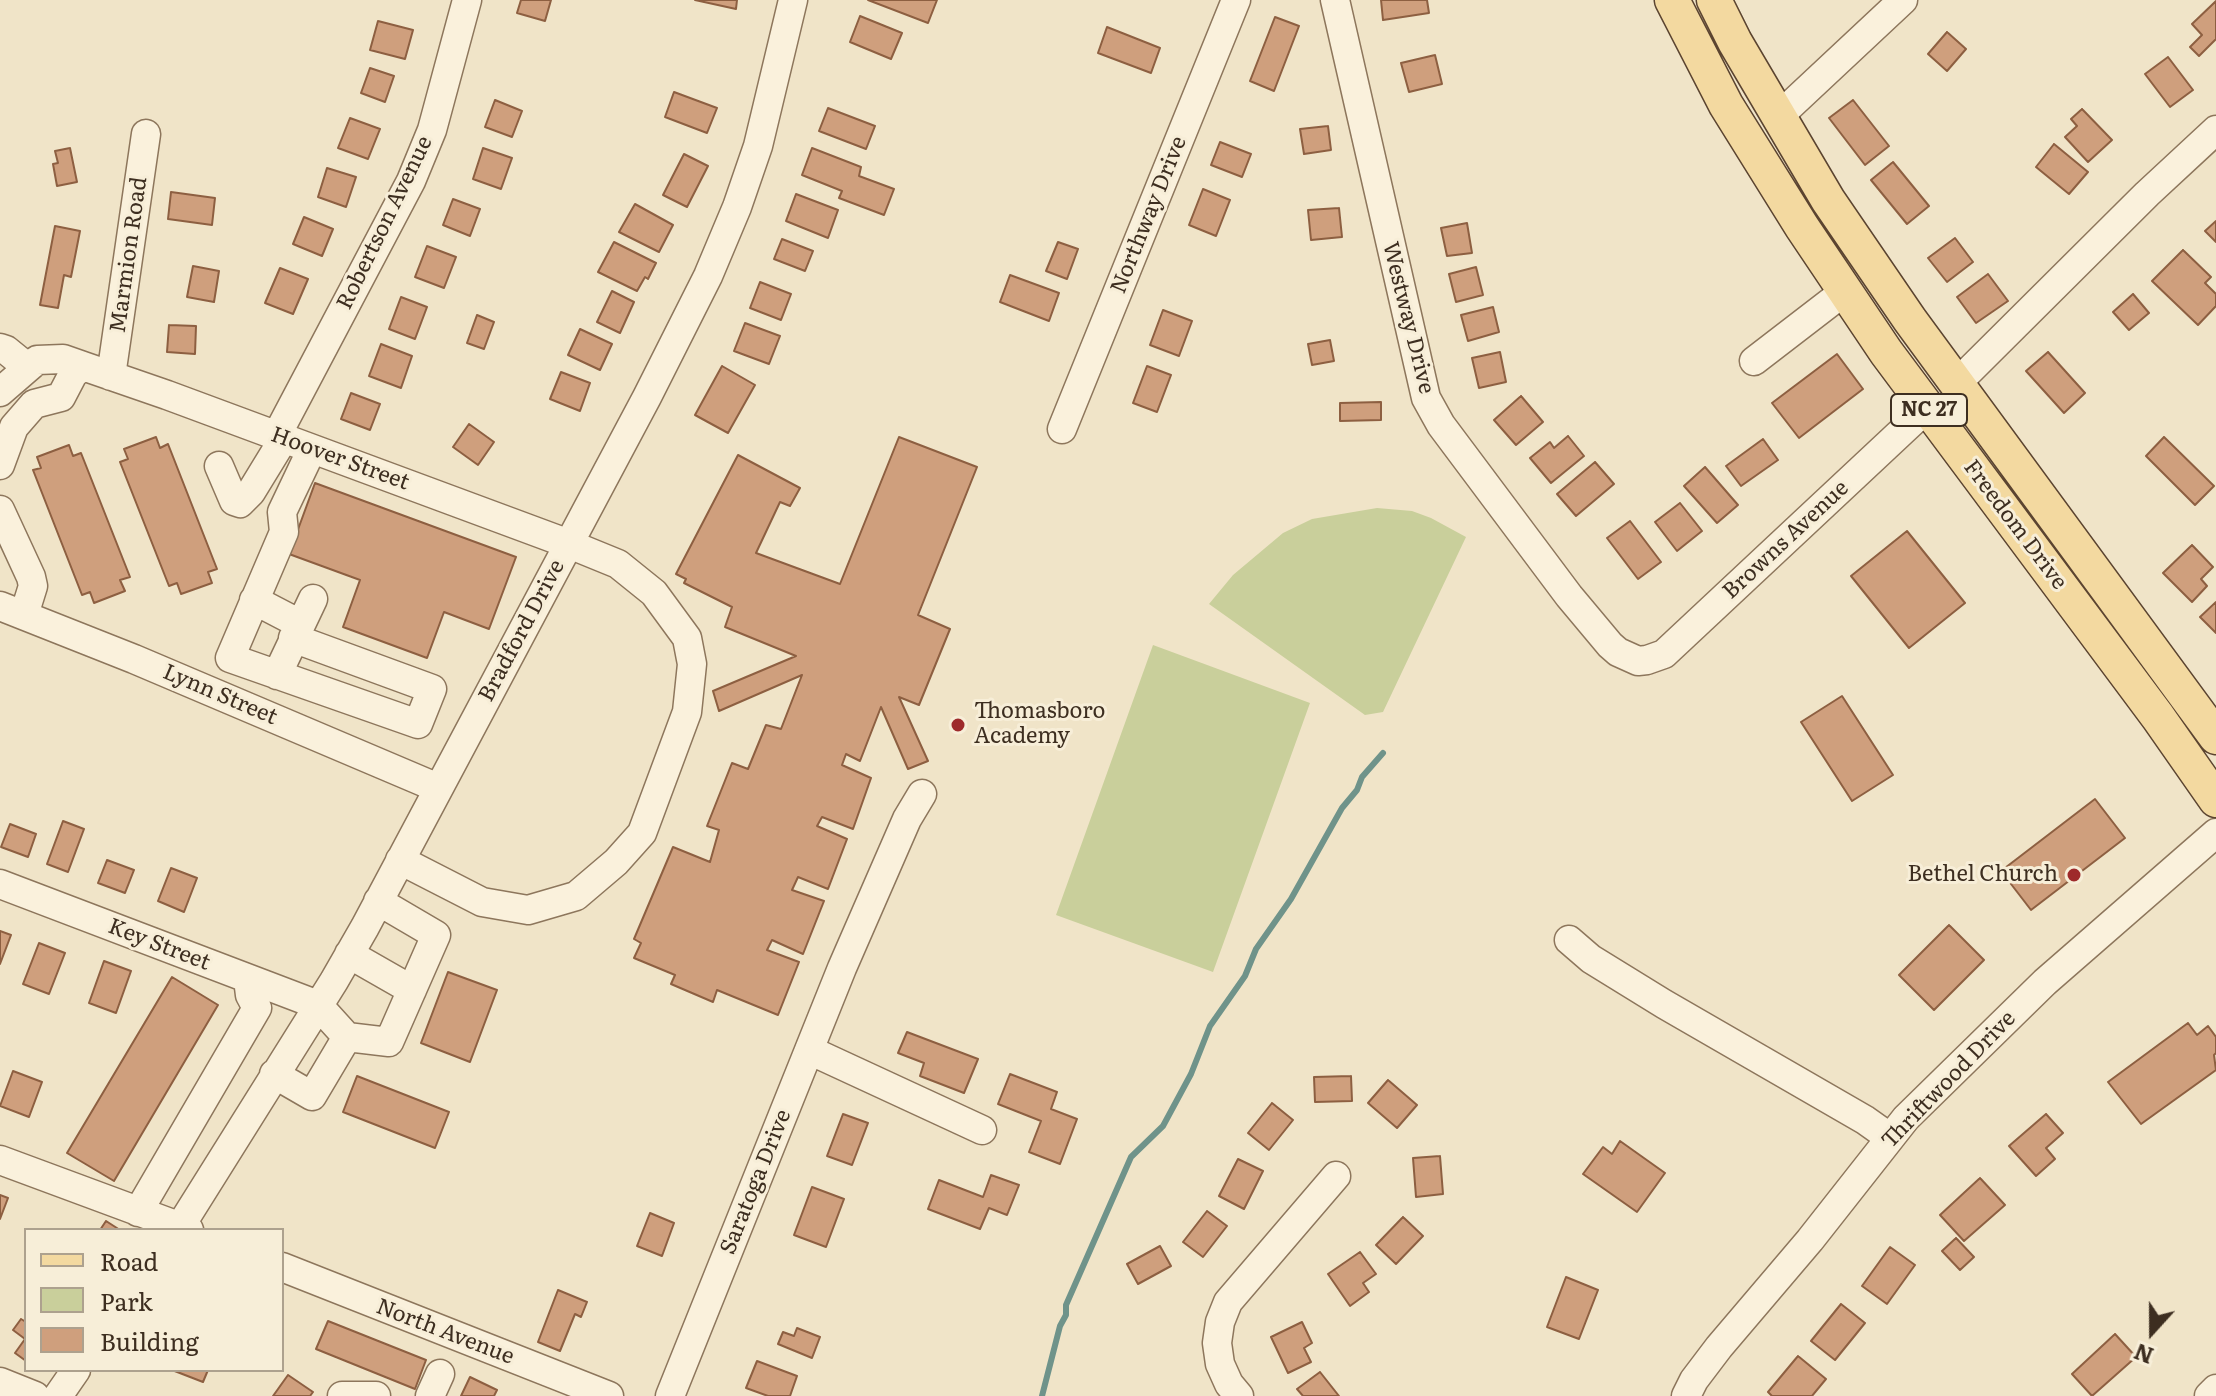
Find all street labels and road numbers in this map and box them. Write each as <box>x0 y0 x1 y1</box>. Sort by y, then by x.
street label: Robertson Avenue <box>332 132 438 314</box>
street label: Northway Drive <box>1105 133 1193 297</box>
street label: Marmion Road <box>105 175 153 335</box>
street label: Westway Drive <box>1376 239 1440 397</box>
road number: NC 27 <box>1891 394 1967 426</box>
street label: Hoover Street <box>267 422 413 496</box>
street label: Freedom Drive <box>1958 455 2072 595</box>
street label: Browns Avenue <box>1718 475 1854 605</box>
street label: Bradford Drive <box>474 556 570 706</box>
street label: Lynn Street <box>159 659 281 731</box>
street label: Key Street <box>104 913 214 977</box>
street label: Thriftwood Drive <box>1877 1006 2021 1154</box>
street label: Saratoga Drive <box>715 1106 797 1258</box>
street label: North Avenue <box>372 1294 518 1370</box>

